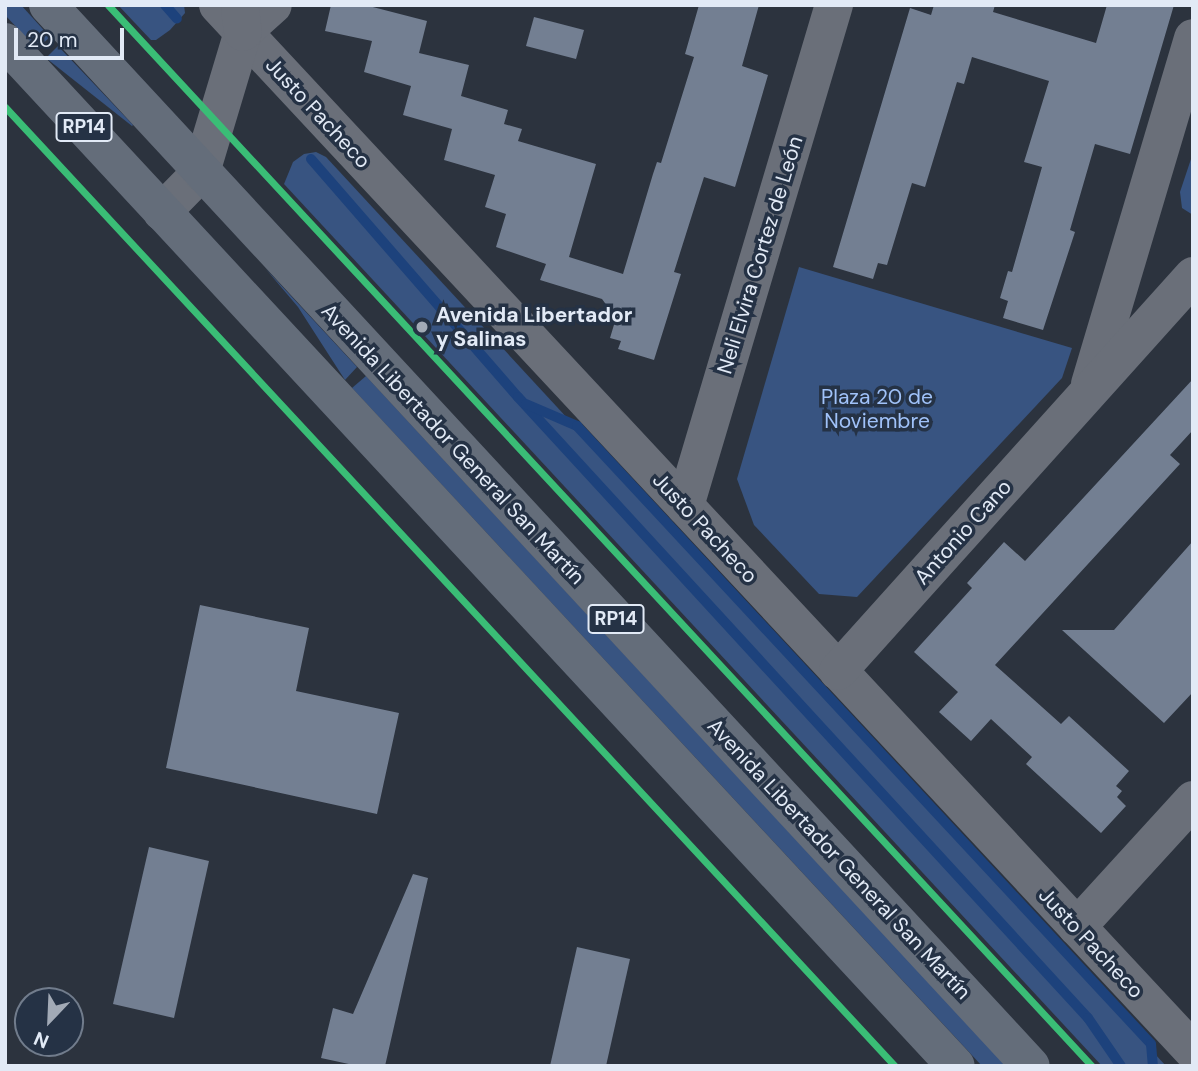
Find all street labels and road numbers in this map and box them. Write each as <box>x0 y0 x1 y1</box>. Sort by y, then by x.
street label: Justo Pacheco <box>260 52 376 174</box>
road number: RP14 <box>54 111 114 142</box>
street label: Neli Elvira Cortez de León <box>712 133 808 377</box>
street label: Avenida Libertador General San Martín <box>316 298 590 590</box>
street label: Justo Pacheco <box>647 467 763 589</box>
street label: Antonio Cano <box>909 474 1017 590</box>
road number: RP14 <box>586 604 646 634</box>
street label: Avenida Libertador General San Martín <box>702 713 976 1005</box>
street label: Justo Pacheco <box>1033 882 1149 1004</box>

